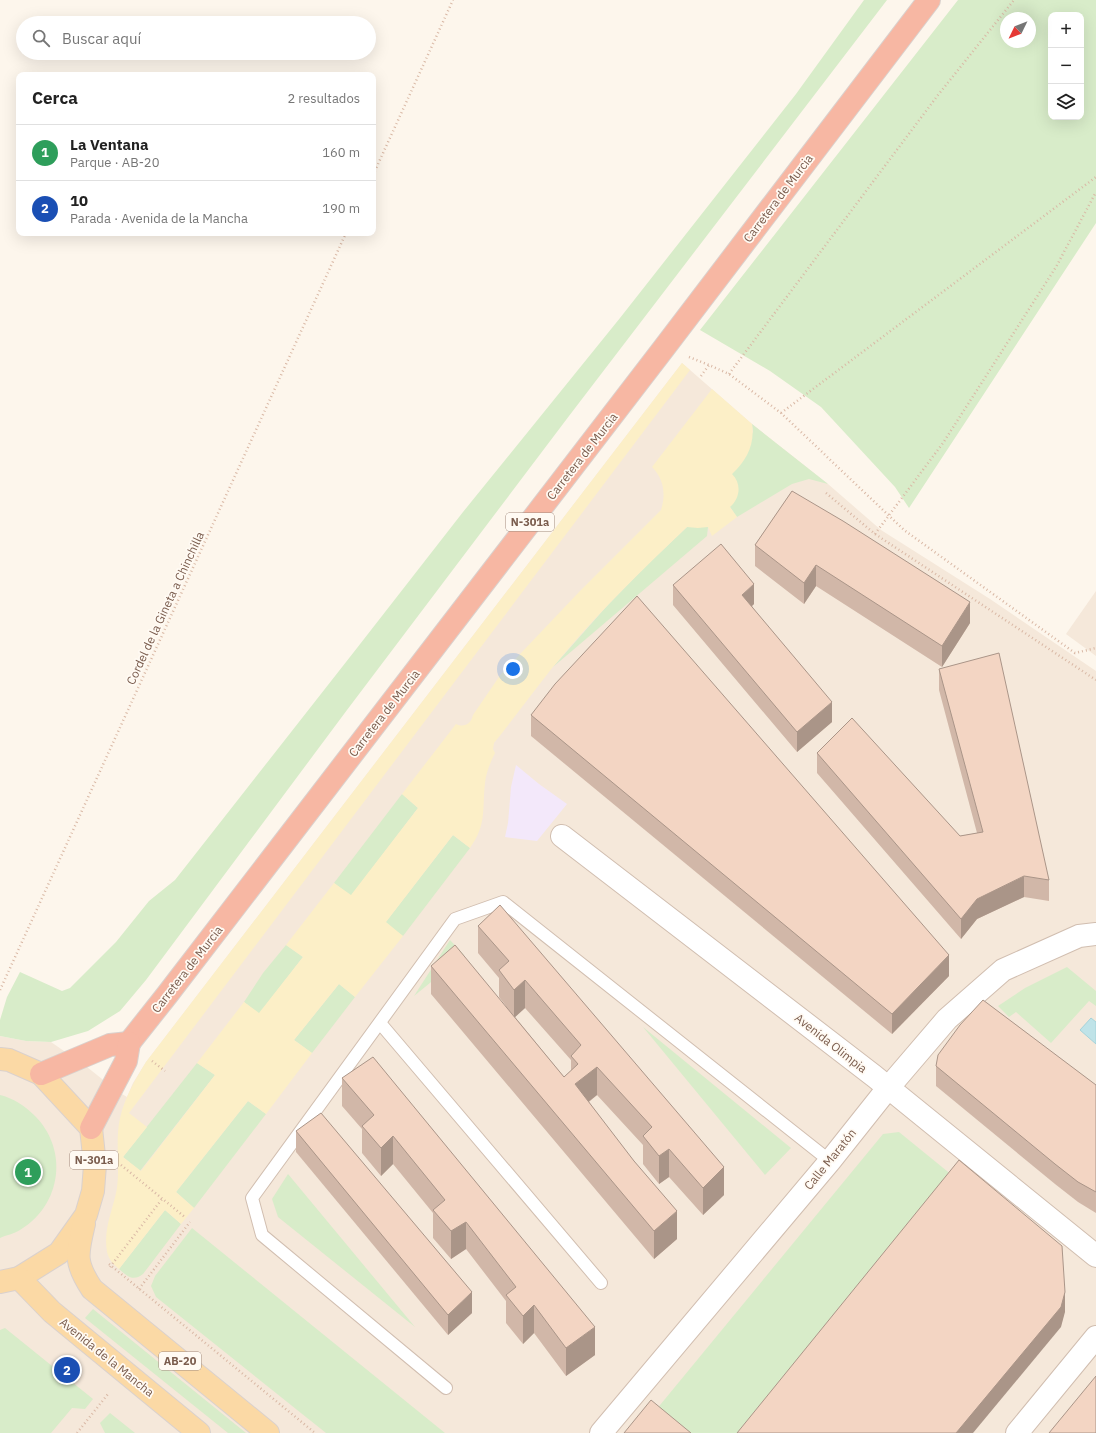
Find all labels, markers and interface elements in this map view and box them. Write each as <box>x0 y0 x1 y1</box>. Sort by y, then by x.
north arrow <box>1000 12 1036 48</box>
map controls <box>1048 12 1084 120</box>
button: + <box>1048 12 1084 48</box>
search box <box>16 16 376 60</box>
icon: search <box>30 27 52 49</box>
text: Buscar aquí <box>62 29 141 48</box>
button: − <box>1048 48 1084 84</box>
button: layers <box>1048 84 1084 120</box>
text: Cerca <box>32 87 78 109</box>
text: 2 resultados <box>287 90 360 107</box>
text: La Ventana <box>70 135 148 154</box>
text: 1 <box>41 144 49 161</box>
text: 160 m <box>322 144 360 161</box>
street label: Carretera de Murcia <box>740 151 816 245</box>
text: Parque · AB-20 <box>70 154 159 171</box>
text: 10 <box>70 191 88 210</box>
text: 2 <box>41 200 49 217</box>
text: 190 m <box>322 200 360 217</box>
text: Parada · Avenida de la Mancha <box>70 210 248 227</box>
street label: Carretera de Murcia <box>543 409 621 502</box>
road number: N-301a <box>506 513 554 531</box>
street label: Cordel de la Gineta a Chinchilla <box>123 528 207 687</box>
your location <box>503 659 523 679</box>
street label: Carretera de Murcia <box>345 666 423 759</box>
street label: Carretera de Murcia <box>148 922 226 1015</box>
street label: Avenida Olimpia <box>792 1010 871 1076</box>
street label: Calle Maratón <box>801 1125 859 1193</box>
road number: N-301a <box>70 1151 118 1169</box>
pin: 1 <box>15 1157 41 1187</box>
street label: Avenida de la Mancha <box>57 1314 158 1400</box>
road number: AB-20 <box>159 1352 201 1370</box>
pin: 2 <box>54 1355 80 1385</box>

